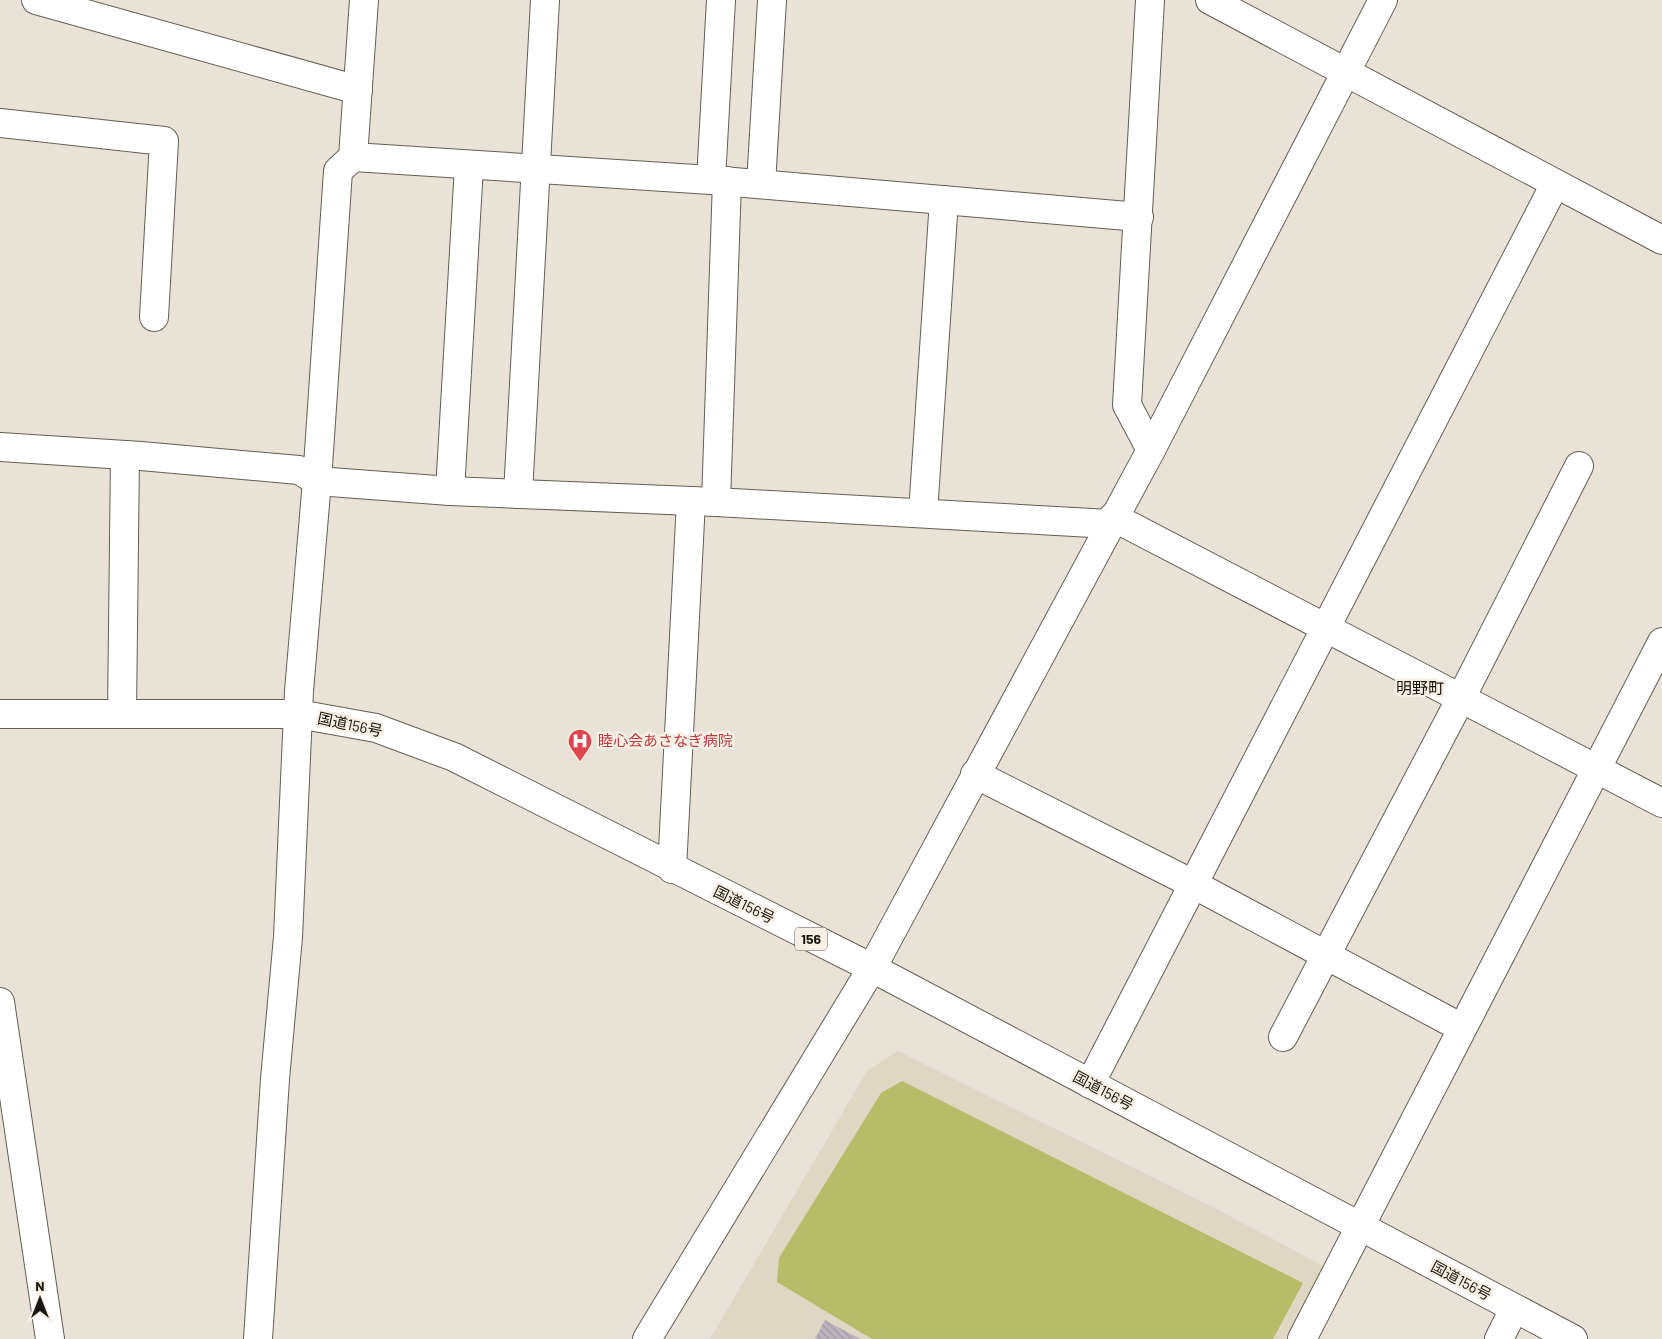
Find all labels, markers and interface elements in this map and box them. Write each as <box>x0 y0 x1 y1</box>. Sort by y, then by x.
district label: 明野町 <box>1396 678 1444 697</box>
street label: 国道156号 <box>316 708 384 740</box>
hospital icon: 睦心会あさなぎ病院 <box>567 728 593 762</box>
place label: 睦心会あさなぎ病院 <box>598 731 733 749</box>
street label: 国道156号 <box>711 882 778 927</box>
road number: 156 <box>795 928 827 951</box>
street label: 国道156号 <box>1070 1067 1137 1113</box>
street label: 国道156号 <box>1428 1257 1495 1303</box>
north arrow <box>15 1274 65 1324</box>
text: N <box>35 1277 45 1294</box>

